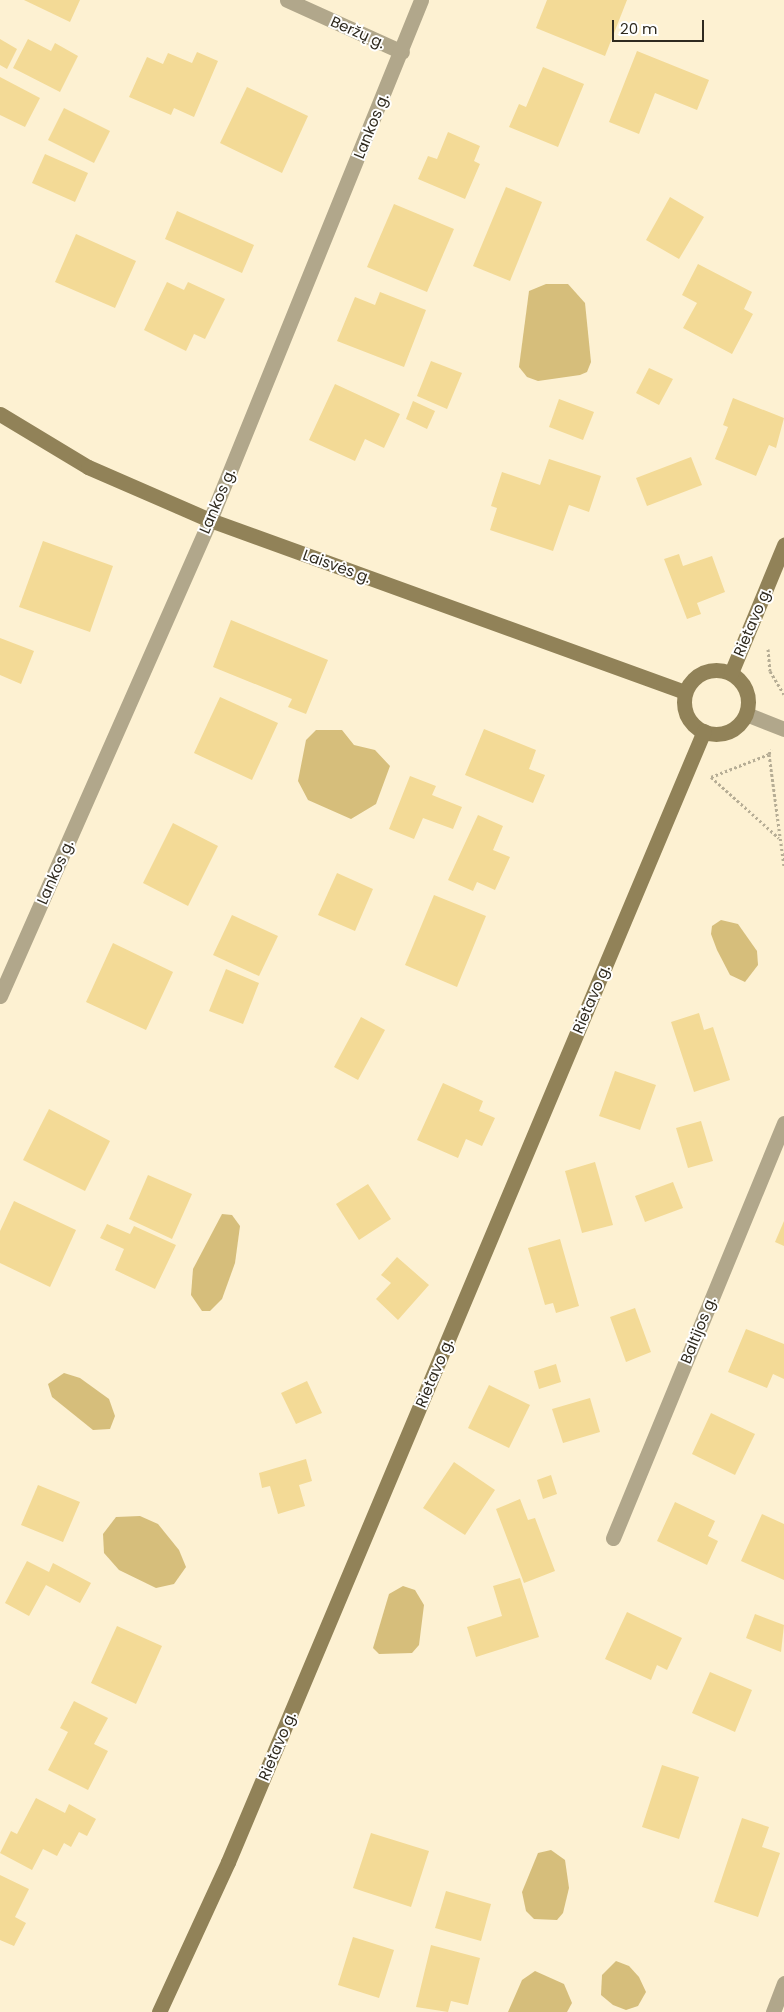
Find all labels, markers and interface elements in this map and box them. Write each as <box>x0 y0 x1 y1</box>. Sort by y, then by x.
scale bar <box>614 10 706 42</box>
street label: Beržų g. <box>328 12 388 52</box>
text: 20 m <box>620 18 658 39</box>
street label: Lankos g. <box>350 91 392 161</box>
street label: Lankos g. <box>195 466 239 536</box>
street label: Laisvės g. <box>301 545 373 587</box>
street label: Rietavo g. <box>729 585 775 659</box>
street label: Lankos g. <box>33 837 77 907</box>
street label: Rietavo g. <box>568 962 614 1036</box>
street label: Baltijos g. <box>676 1294 720 1366</box>
street label: Rietavo g. <box>411 1336 457 1410</box>
street label: Rietavo g. <box>254 1709 300 1783</box>

